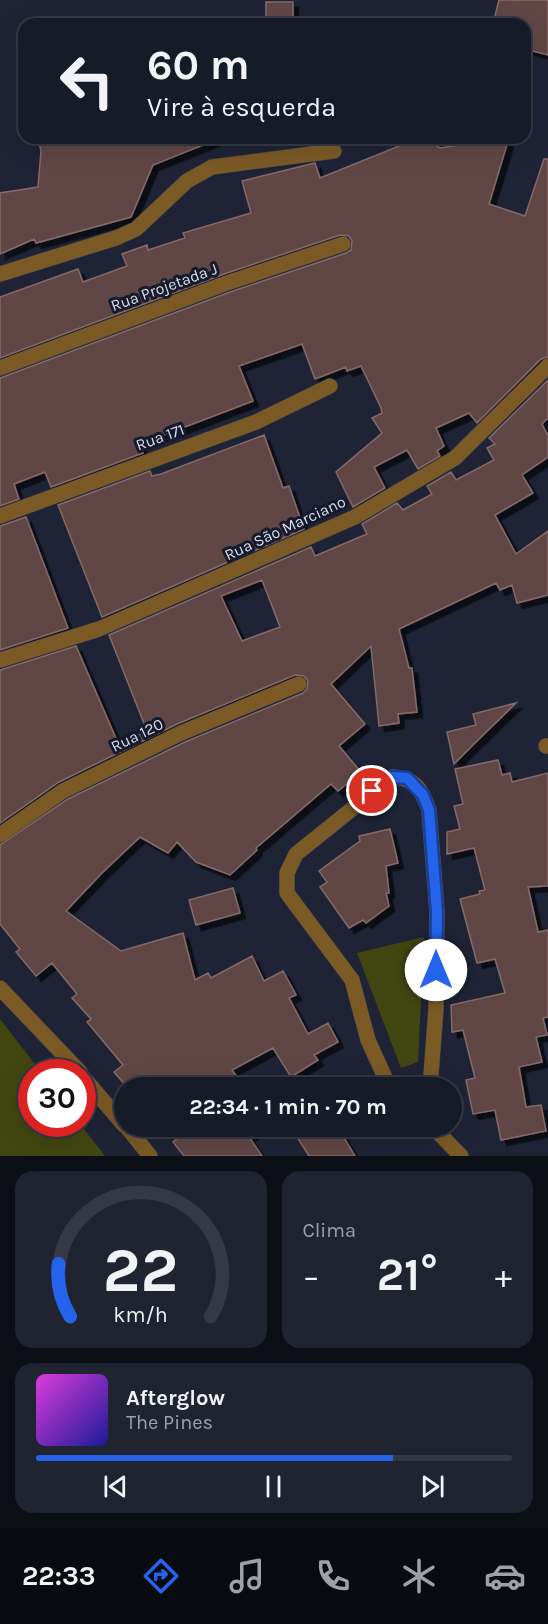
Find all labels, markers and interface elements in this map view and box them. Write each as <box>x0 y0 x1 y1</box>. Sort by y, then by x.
text: 60 m <box>147 40 250 90</box>
icon: left <box>48 42 126 120</box>
text: Vire à esquerda <box>147 91 336 123</box>
street label: Rua Projetada J <box>108 259 220 315</box>
street label: Rua 171 <box>133 419 187 455</box>
street label: Rua São Marciano <box>221 492 349 564</box>
street label: Rua 120 <box>108 714 166 756</box>
pin <box>346 765 397 816</box>
icon: arrive <box>355 774 388 807</box>
position arrow <box>404 938 468 1002</box>
speed limit sign: 30 <box>18 1059 96 1137</box>
text: 22:34 · 1 min · 70 m <box>189 1094 387 1120</box>
text: Clima <box>303 1219 356 1242</box>
text: 22 <box>103 1234 178 1307</box>
text: 21° <box>377 1249 438 1301</box>
text: − <box>303 1257 320 1295</box>
text: + <box>495 1257 512 1295</box>
text: km/h <box>114 1302 168 1327</box>
text: Afterglow <box>126 1385 225 1411</box>
text: The Pines <box>126 1411 213 1434</box>
icon: previous <box>99 1470 132 1503</box>
icon: pause <box>257 1470 290 1503</box>
icon: next <box>416 1470 449 1503</box>
icon: directions <box>140 1555 182 1597</box>
icon: music <box>226 1555 268 1597</box>
icon: phone <box>312 1555 354 1597</box>
icon: climate <box>398 1555 440 1597</box>
icon: car <box>484 1555 526 1597</box>
text: 22:33 <box>22 1560 96 1592</box>

